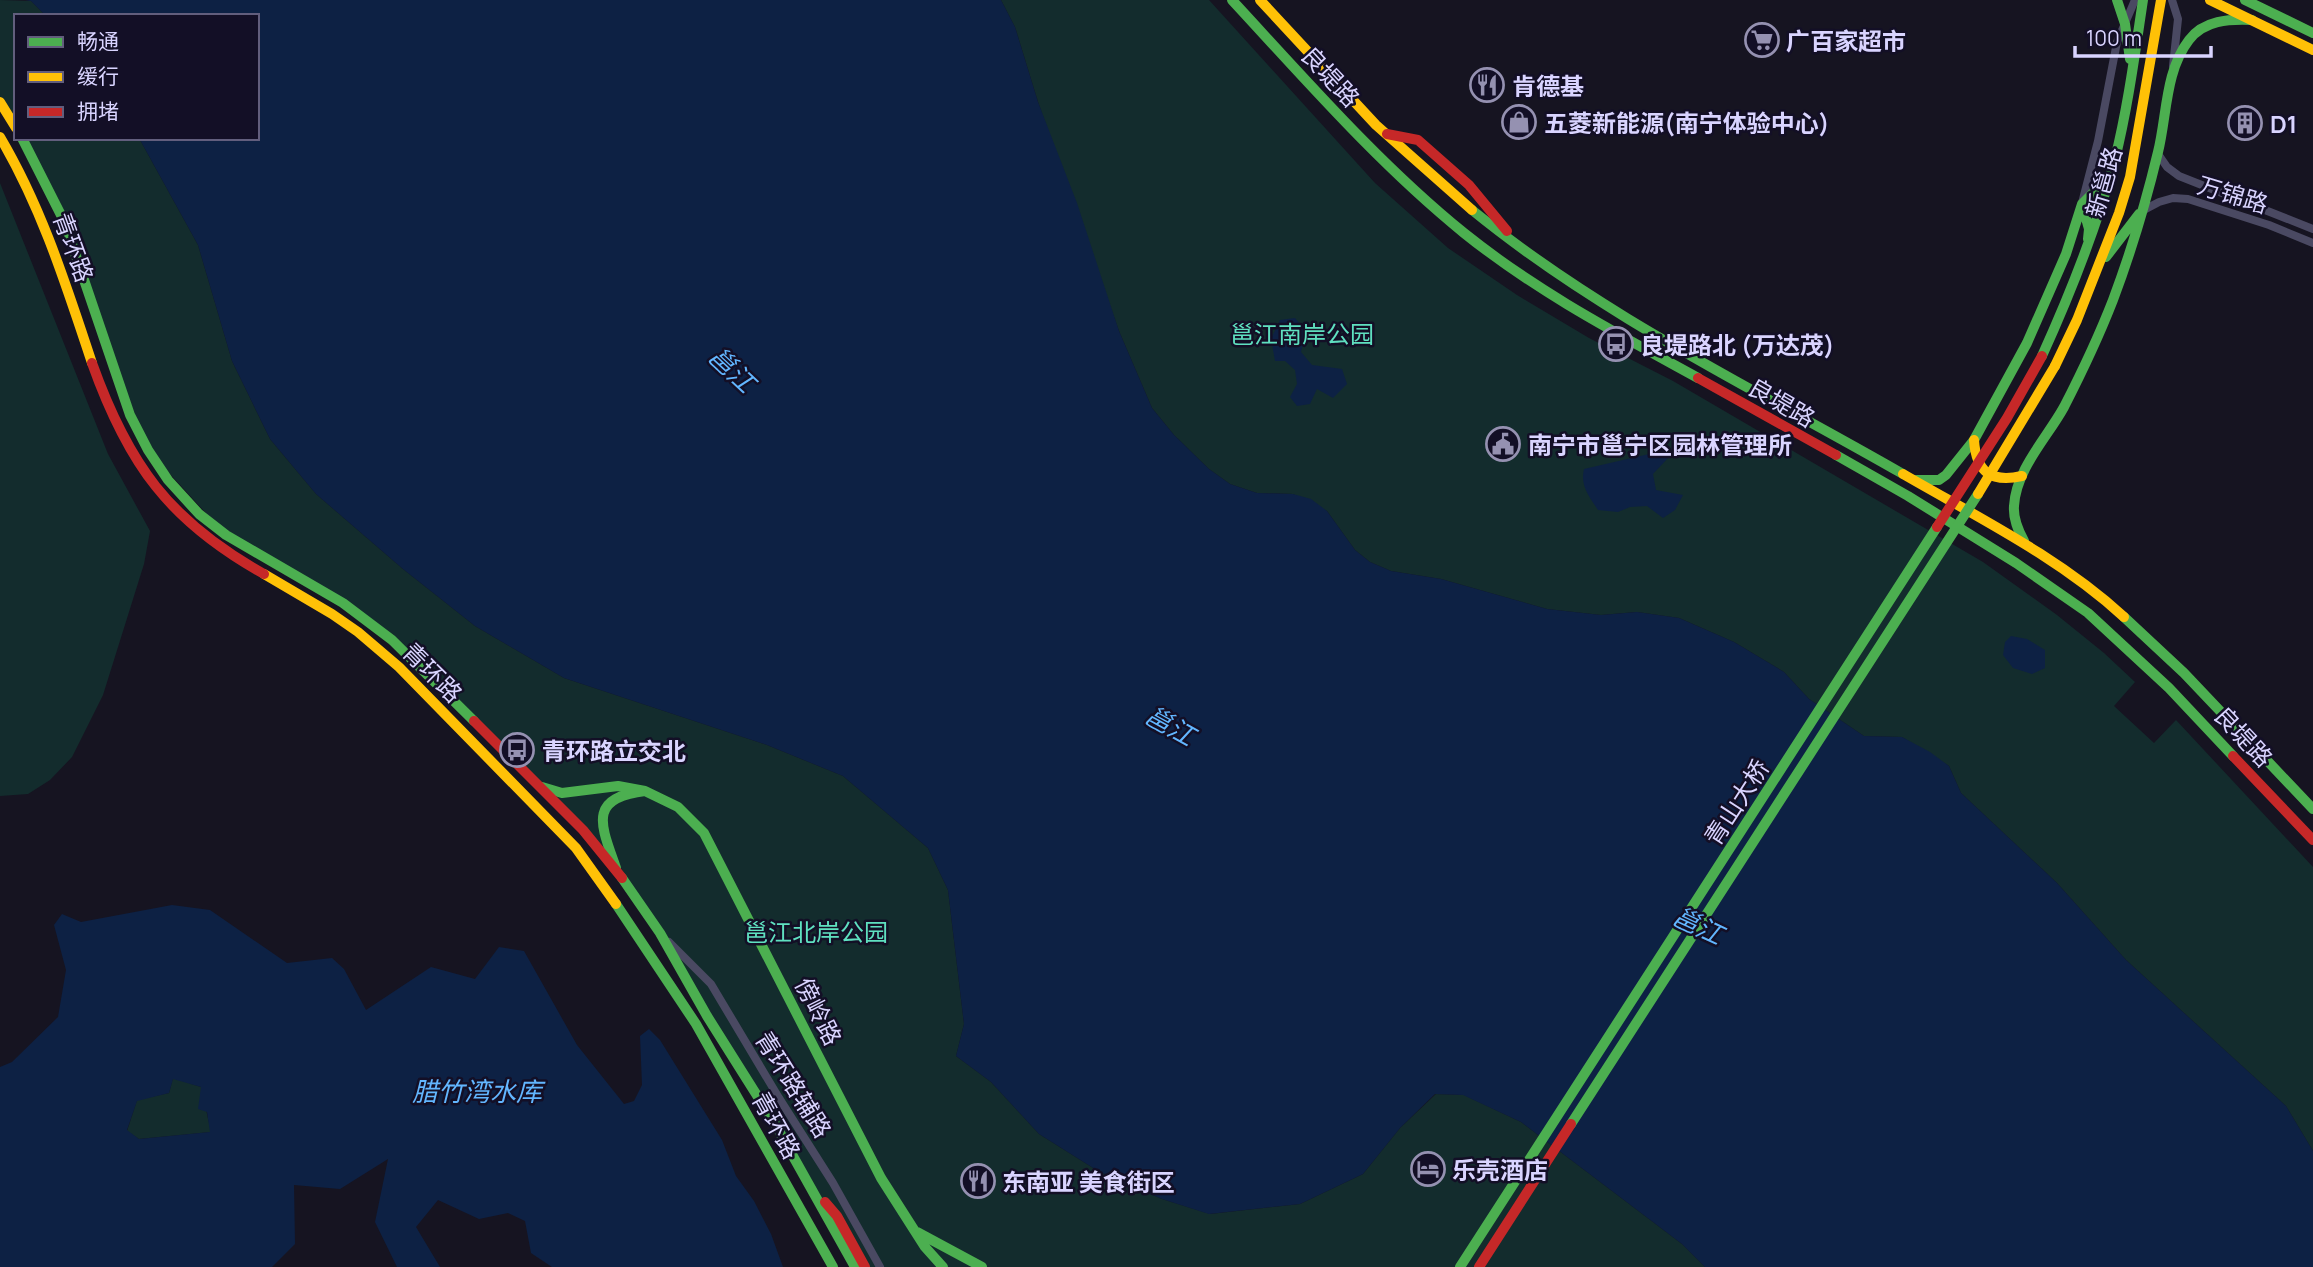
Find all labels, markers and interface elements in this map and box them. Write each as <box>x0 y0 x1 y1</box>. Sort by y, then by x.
legend <box>14 14 259 140</box>
scale bar <box>2075 14 2212 58</box>
supermarket icon: 广百家超市 <box>1743 21 1781 59</box>
place label: 广百家超市 <box>1786 24 1906 57</box>
text: 100 m <box>2086 24 2142 52</box>
text: 畅通 <box>77 27 119 55</box>
street label: 良堤路 <box>1294 38 1368 114</box>
text: 缓行 <box>77 62 119 90</box>
restaurant icon: 肯德基 <box>1468 66 1506 104</box>
place label: 肯德基 <box>1512 69 1584 102</box>
text: 拥堵 <box>77 97 119 125</box>
shop icon: 五菱新能源(南宁体验中心) <box>1500 103 1538 141</box>
building icon: D1 <box>2226 104 2264 142</box>
place label: 五菱新能源(南宁体验中心) <box>1544 106 1830 139</box>
place label: D1 <box>2270 107 2297 140</box>
street label: 新邕路 <box>2077 143 2129 221</box>
street label: 万锦路 <box>2194 168 2272 220</box>
street label: 青环路 <box>46 208 102 286</box>
park label: 邕江南岸公园 <box>1230 317 1374 350</box>
bus stop icon: 良堤路北 (万达茂) <box>1597 325 1635 363</box>
place label: 良堤路北 (万达茂) <box>1640 328 1835 361</box>
water label: 邕江 <box>701 338 765 402</box>
street label: 良堤路 <box>1743 370 1821 434</box>
public building icon: 南宁市邕宁区园林管理所 <box>1484 425 1522 463</box>
place label: 南宁市邕宁区园林管理所 <box>1528 428 1792 461</box>
street label: 青环路 <box>396 635 470 709</box>
water label: 邕江 <box>1139 697 1204 755</box>
street label: 良堤路 <box>2207 698 2281 774</box>
bus stop icon: 青环路立交北 <box>498 731 536 769</box>
place label: 青环路立交北 <box>542 734 686 767</box>
street label: 青山大桥 <box>1696 753 1776 851</box>
water label: 邕江 <box>1667 898 1732 954</box>
park label: 邕江北岸公园 <box>744 915 888 948</box>
street label: 傍岭路 <box>788 971 850 1051</box>
street label: 青环路辅路 <box>750 1025 838 1143</box>
water label: 腊竹湾水库 <box>412 1073 546 1109</box>
street label: 青环路 <box>747 1087 807 1163</box>
hotel icon: 乐壳酒店 <box>1409 1150 1447 1188</box>
place label: 乐壳酒店 <box>1452 1153 1548 1186</box>
restaurant icon: 东南亚 美食街区 <box>959 1162 997 1200</box>
place label: 东南亚 美食街区 <box>1002 1165 1175 1198</box>

